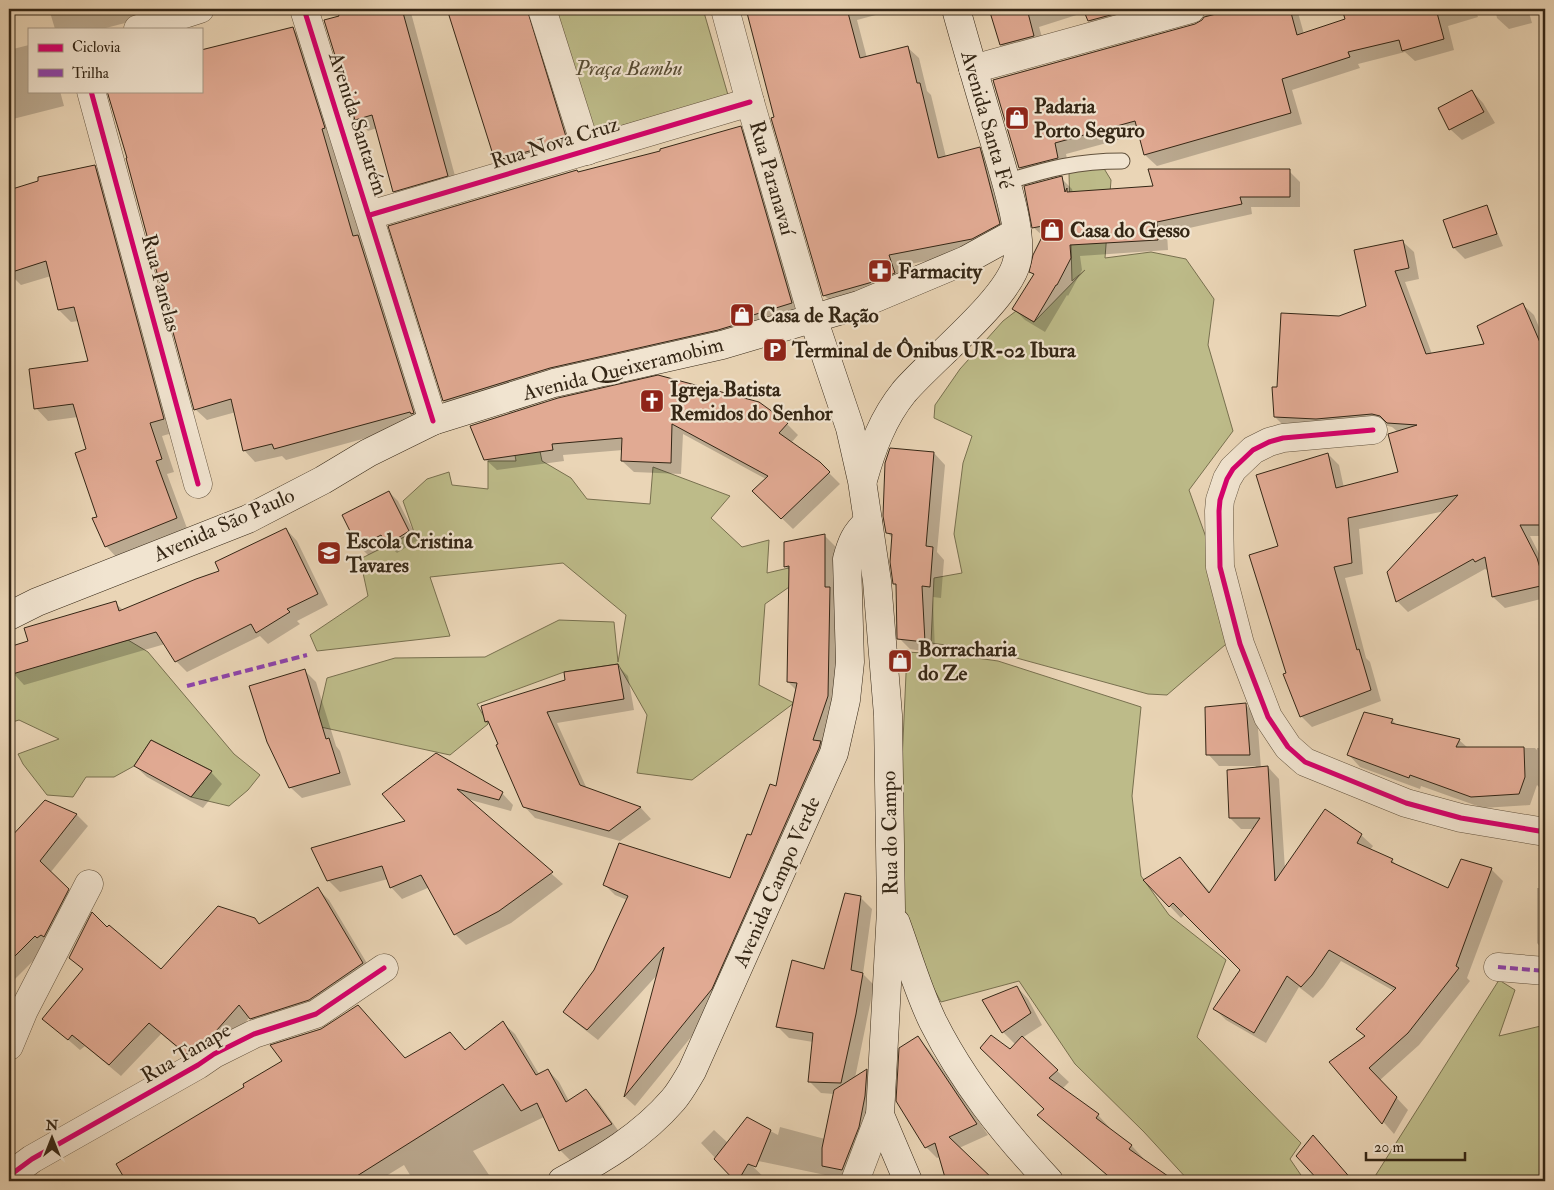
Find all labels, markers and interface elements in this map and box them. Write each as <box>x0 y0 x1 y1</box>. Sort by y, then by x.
legend <box>28 28 202 92</box>
text: Ciclovia <box>72 38 121 57</box>
street label: Avenida Santa Fé <box>954 47 1020 192</box>
street label: Avenida Santarém <box>322 48 394 199</box>
park label: Praça Bambu <box>575 55 682 82</box>
text: Trilha <box>72 64 110 83</box>
place label: Padaria Porto Seguro <box>1034 93 1145 144</box>
shop icon: Padaria Porto Seguro <box>1004 105 1030 131</box>
street label: Rua Nova Cruz <box>487 111 623 175</box>
street label: Rua Paranavaí <box>743 118 802 240</box>
shop icon: Casa do Gesso <box>1039 217 1065 243</box>
place label: Casa do Gesso <box>1070 217 1190 244</box>
street label: Rua Panelas <box>135 231 187 335</box>
pharmacy icon: Farmacity <box>867 258 893 284</box>
place label: Farmacity <box>898 258 983 285</box>
shop icon: Casa de Ração <box>729 302 755 328</box>
place label: Casa de Ração <box>760 302 879 329</box>
street label: Avenida Queixeramobim <box>519 331 726 407</box>
parking icon: Terminal de Ônibus UR-02 Ibura <box>762 337 788 363</box>
place label: Terminal de Ônibus UR-02 Ibura <box>791 337 1077 364</box>
place label: Igreja Batista Remidos do Senhor <box>670 376 834 427</box>
church icon: Igreja Batista Remidos do Senhor <box>639 388 665 414</box>
street label: Avenida São Paulo <box>148 482 299 569</box>
place label: Escola Cristina Tavares <box>345 528 474 579</box>
school or university icon: Escola Cristina Tavares <box>316 540 342 566</box>
place label: Borracharia do Ze <box>918 636 1018 687</box>
shop icon: Borracharia do Ze <box>887 648 913 674</box>
street label: Rua do Campo <box>875 771 905 895</box>
street label: Avenida Campo Verde <box>727 792 827 973</box>
street label: Rua Tanape <box>136 1016 236 1090</box>
north arrow <box>28 1112 78 1162</box>
text: N <box>45 1117 59 1134</box>
scale bar <box>1366 1130 1465 1162</box>
text: 20 m <box>1374 1138 1404 1157</box>

